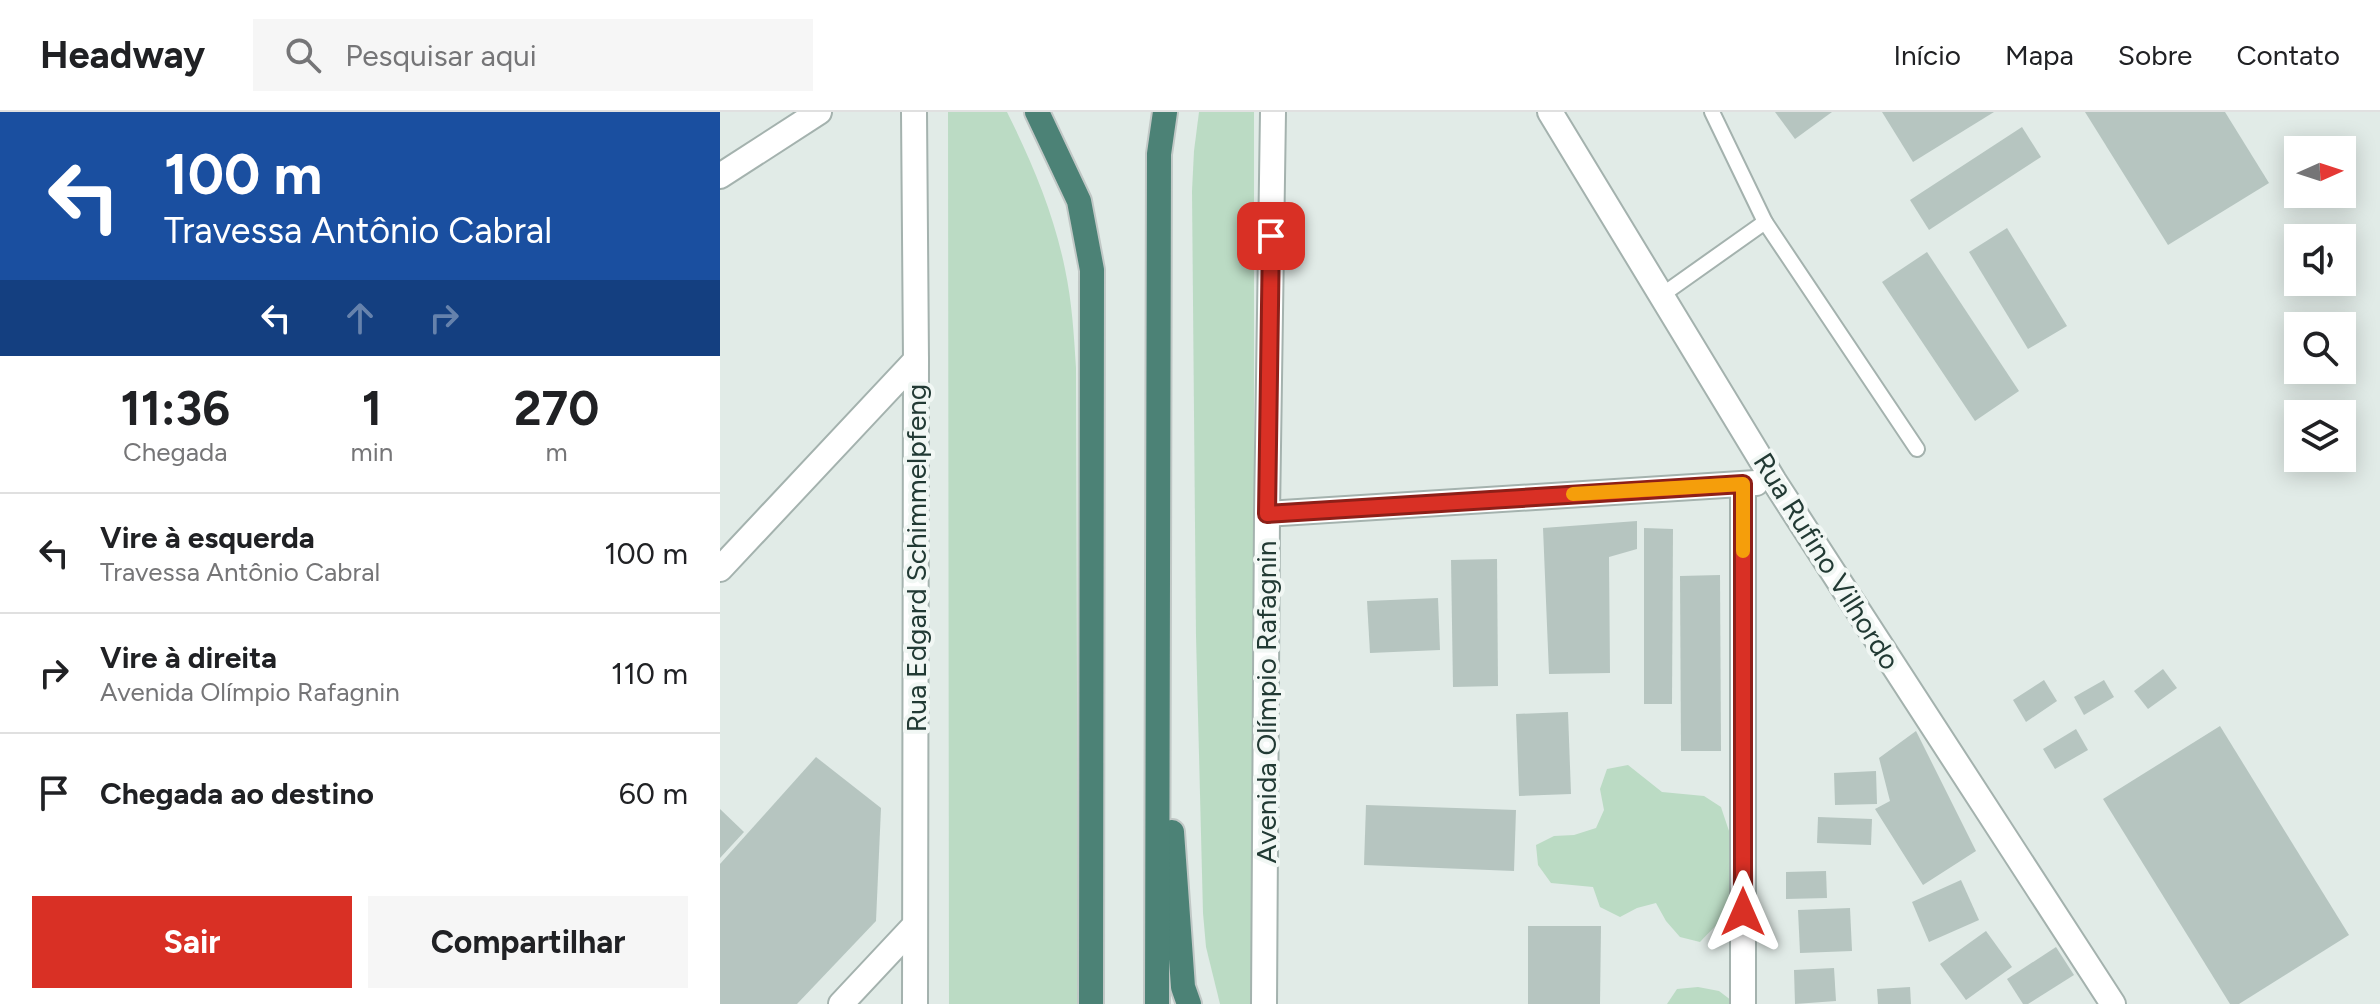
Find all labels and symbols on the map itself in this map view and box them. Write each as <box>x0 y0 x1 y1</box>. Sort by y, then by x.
north arrow <box>2284 136 2356 208</box>
pin <box>1237 202 1305 270</box>
street label: Rua Edgard Schimmelpfeng <box>899 384 933 732</box>
street label: Rua Rufino Vilhordo <box>1747 446 1907 676</box>
street label: Avenida Olímpio Rafagnin <box>1249 541 1283 863</box>
position arrow <box>1701 870 1785 954</box>

